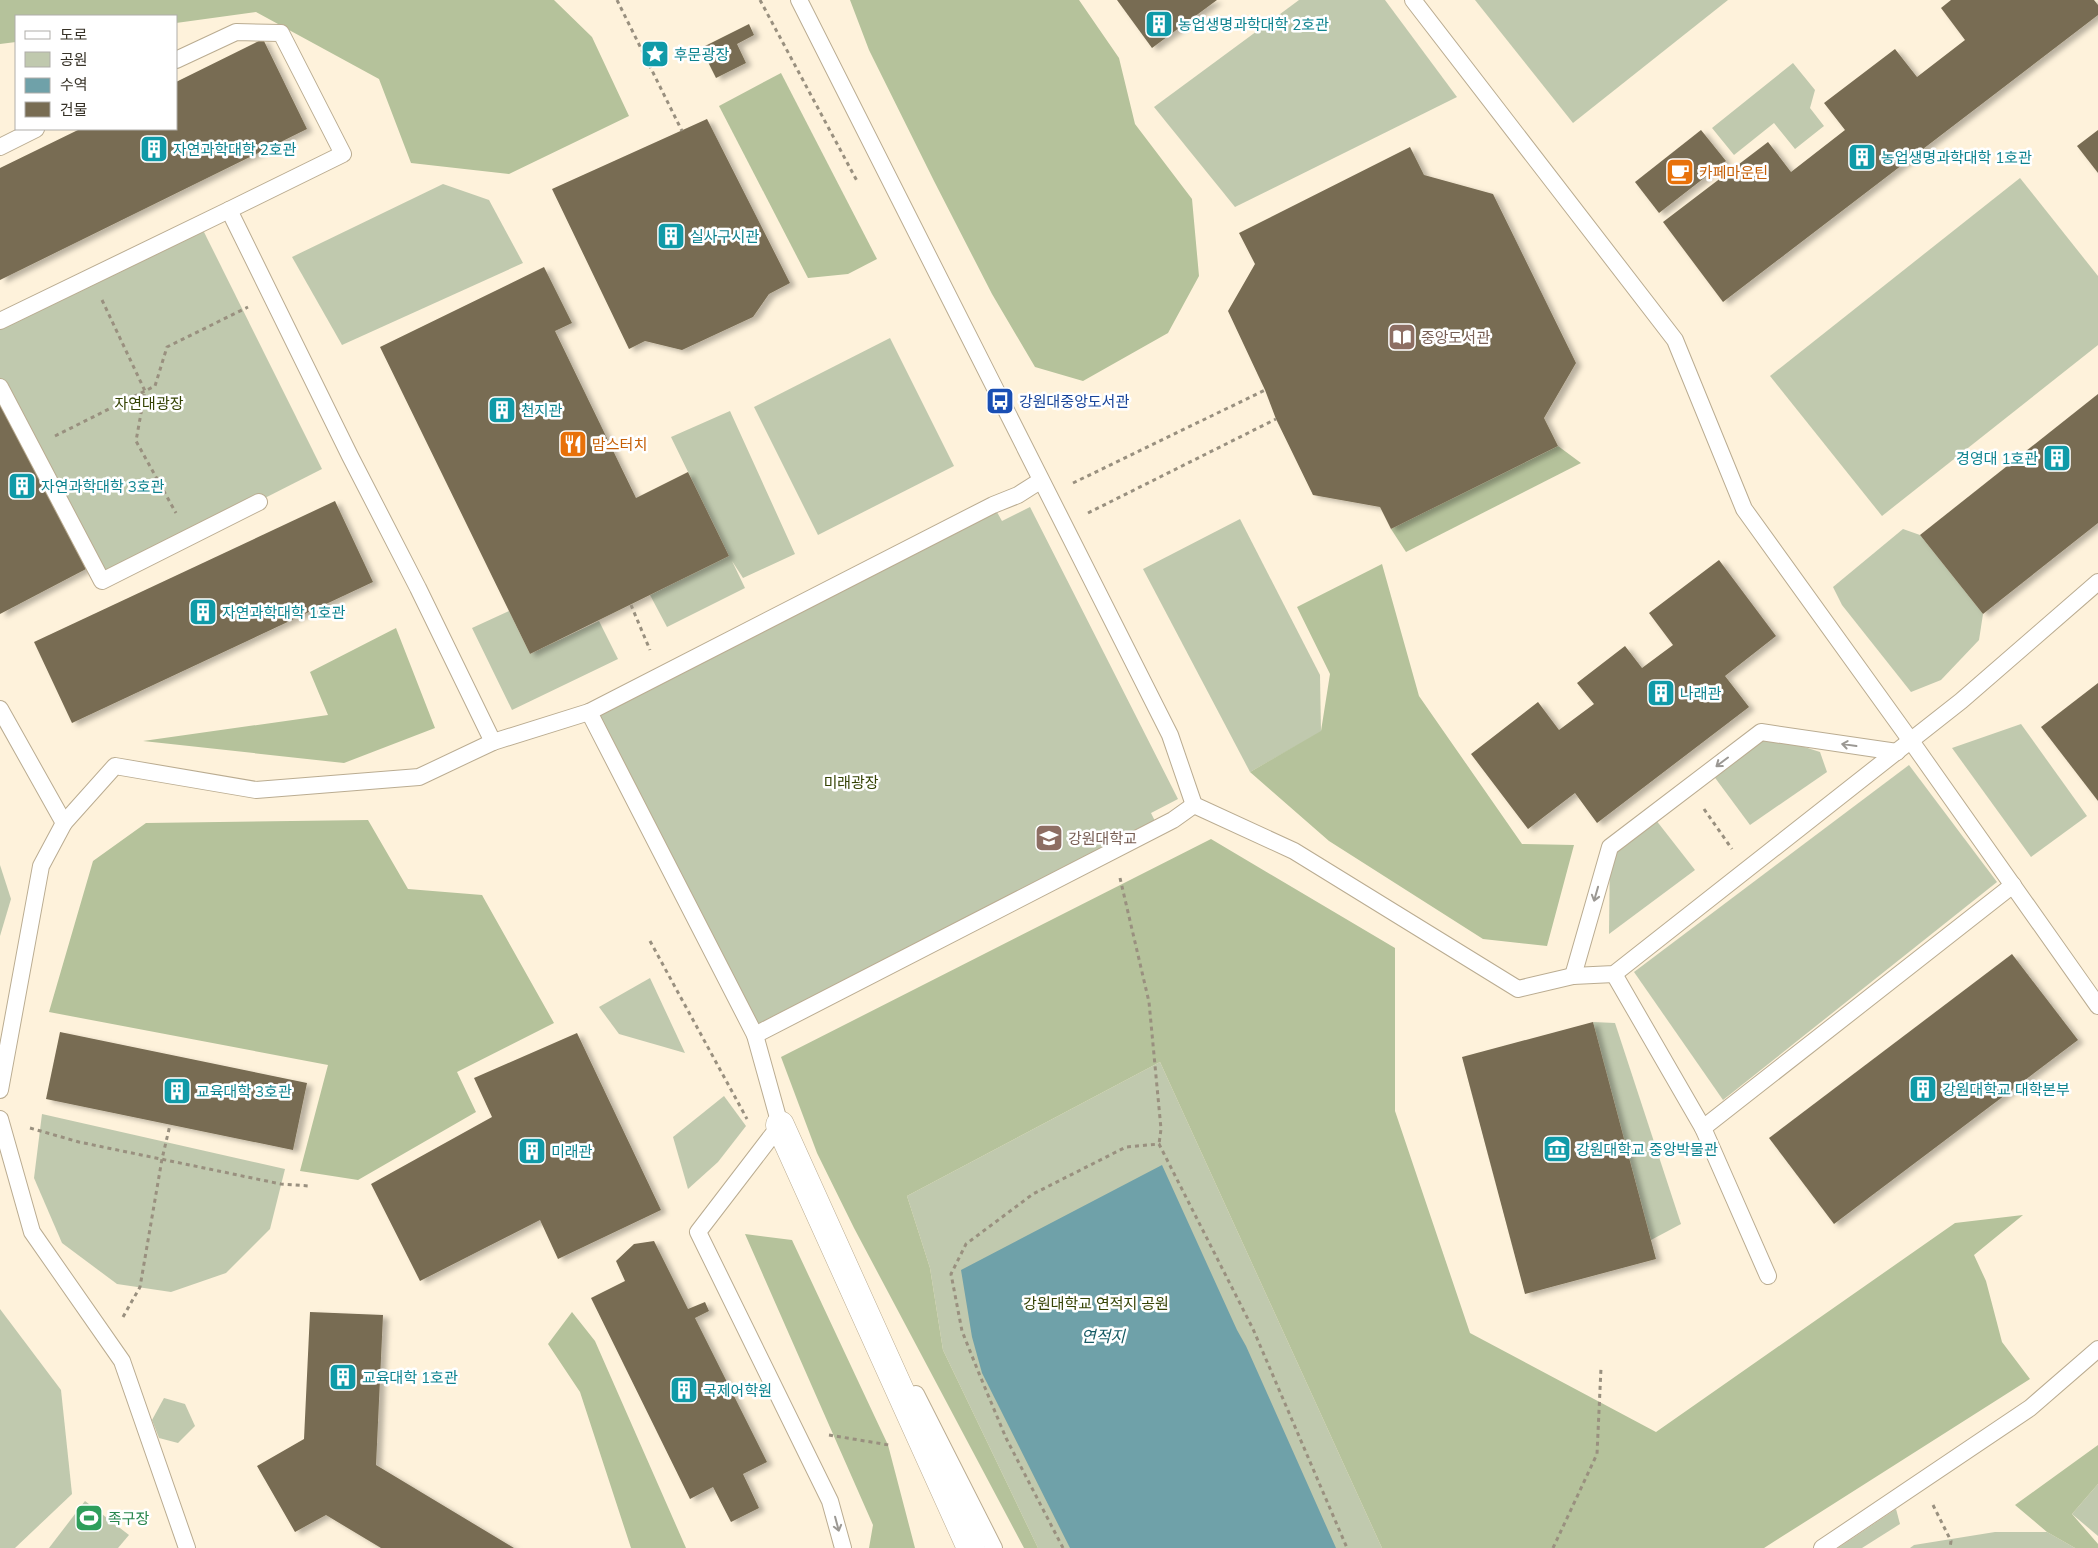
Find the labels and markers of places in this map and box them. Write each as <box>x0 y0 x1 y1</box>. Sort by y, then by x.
building icon: 농업생명과학대학 2호관 <box>1144 9 1174 39</box>
place label: 농업생명과학대학 2호관 <box>1178 15 1329 34</box>
place icon: 후문광장 <box>640 39 670 69</box>
place label: 후문광장 <box>674 45 729 64</box>
building icon: 자연과학대학 2호관 <box>139 134 169 164</box>
place label: 자연과학대학 2호관 <box>173 140 297 159</box>
building icon: 농업생명과학대학 1호관 <box>1847 142 1877 172</box>
place label: 농업생명과학대학 1호관 <box>1881 148 2032 167</box>
cafe icon: 카페마운틴 <box>1665 157 1695 187</box>
place label: 카페마운틴 <box>1699 163 1768 182</box>
building icon: 실사구시관 <box>656 221 686 251</box>
place label: 실사구시관 <box>690 227 759 246</box>
library icon: 중앙도서관 <box>1387 322 1417 352</box>
place label: 중앙도서관 <box>1421 328 1490 347</box>
bus stop icon: 강원대중앙도서관 <box>985 386 1015 416</box>
place label: 강원대중앙도서관 <box>1019 392 1130 411</box>
building icon: 천지관 <box>487 395 517 425</box>
place label: 천지관 <box>521 401 563 420</box>
restaurant icon: 맘스터치 <box>558 429 588 459</box>
place label: 맘스터치 <box>592 435 647 454</box>
building icon: 경영대 1호관 <box>2042 443 2072 473</box>
place label: 경영대 1호관 <box>1956 449 2038 468</box>
building icon: 자연과학대학 3호관 <box>7 471 37 501</box>
place label: 자연과학대학 3호관 <box>41 477 165 496</box>
building icon: 자연과학대학 1호관 <box>188 597 218 627</box>
place label: 자연과학대학 1호관 <box>222 603 346 622</box>
building icon: 나래관 <box>1646 678 1676 708</box>
place label: 나래관 <box>1680 684 1722 703</box>
school or university icon: 강원대학교 <box>1034 823 1064 853</box>
place label: 강원대학교 <box>1068 829 1137 848</box>
building icon: 강원대학교 대학본부 <box>1908 1074 1938 1104</box>
building icon: 교육대학 3호관 <box>162 1076 192 1106</box>
place label: 강원대학교 대학본부 <box>1942 1080 2070 1099</box>
place label: 교육대학 3호관 <box>196 1082 292 1101</box>
museum icon: 강원대학교 중앙박물관 <box>1542 1134 1572 1164</box>
building icon: 미래관 <box>517 1136 547 1166</box>
place label: 강원대학교 중앙박물관 <box>1576 1140 1718 1159</box>
place label: 미래관 <box>551 1142 593 1161</box>
building icon: 교육대학 1호관 <box>328 1362 358 1392</box>
place label: 교육대학 1호관 <box>362 1368 458 1387</box>
building icon: 국제어학원 <box>669 1375 699 1405</box>
place label: 국제어학원 <box>703 1381 772 1400</box>
sports icon: 족구장 <box>74 1503 104 1533</box>
place label: 족구장 <box>108 1509 150 1528</box>

